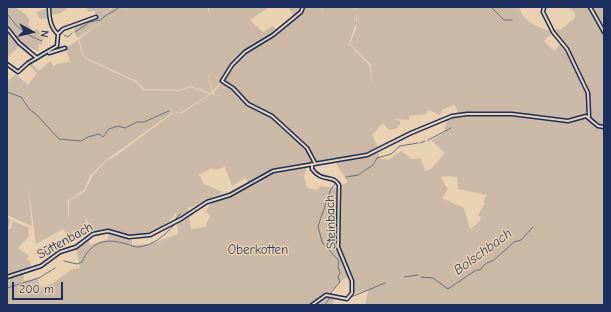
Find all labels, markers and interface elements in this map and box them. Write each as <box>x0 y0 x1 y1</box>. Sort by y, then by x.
north arrow <box>12 12 52 52</box>
text: N <box>37 29 51 38</box>
street label: Steinbach <box>322 195 340 249</box>
street label: Süttenbach <box>34 219 96 263</box>
water label: Bolschbach <box>450 225 516 279</box>
park label: Oberkotten <box>228 242 288 258</box>
scale bar <box>14 274 65 300</box>
text: 200 m <box>19 282 54 296</box>

